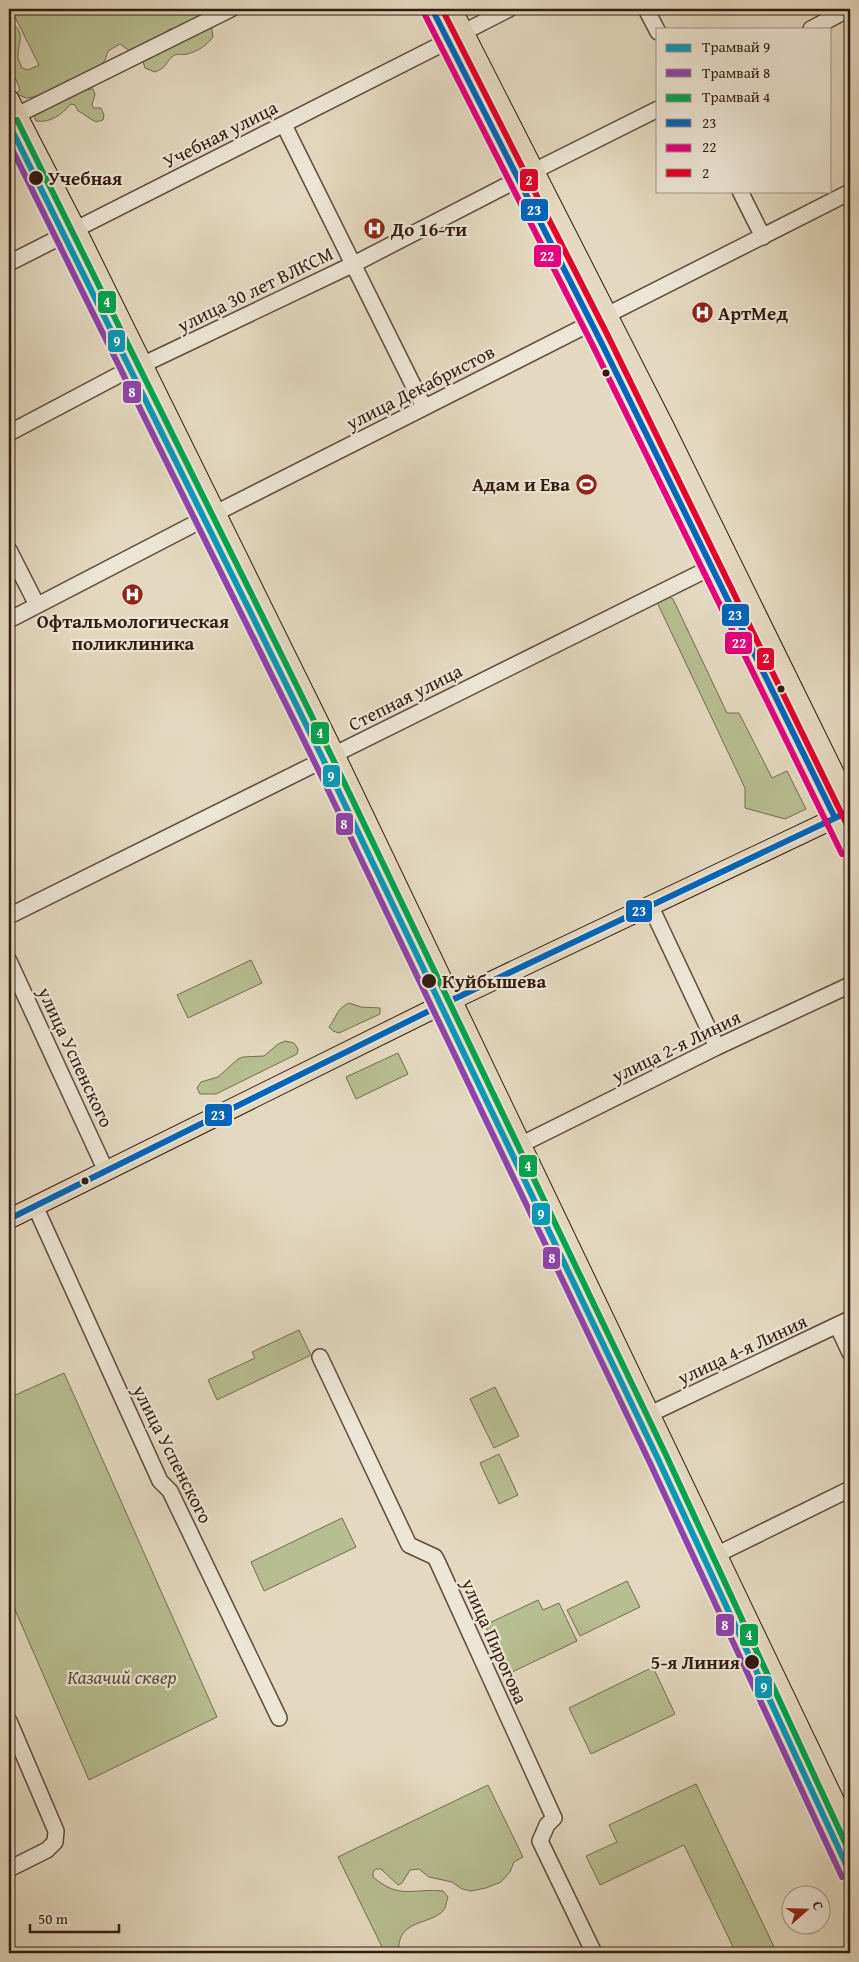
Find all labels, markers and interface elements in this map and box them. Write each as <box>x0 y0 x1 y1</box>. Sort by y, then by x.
legend <box>656 28 832 192</box>
text: Трамвай 9 <box>702 36 770 57</box>
text: Трамвай 8 <box>702 62 770 83</box>
text: Трамвай 4 <box>702 86 770 107</box>
street label: Учебная улица <box>158 93 282 175</box>
text: 23 <box>702 112 716 133</box>
text: 22 <box>702 136 716 157</box>
text: 2 <box>702 162 709 183</box>
place label: Учебная <box>48 164 122 192</box>
line badge: 2 <box>519 168 539 192</box>
marker: Учебная <box>27 169 45 187</box>
text: 2 <box>525 170 533 190</box>
line badge: 23 <box>520 198 549 222</box>
text: 23 <box>527 200 541 220</box>
place label: До 16-ти <box>390 215 467 243</box>
hospital icon: До 16-ти <box>363 217 387 241</box>
street label: улица 30 лет ВЛКСМ <box>171 239 338 339</box>
line badge: 22 <box>533 244 562 268</box>
text: 22 <box>540 246 554 266</box>
line badge: 4 <box>97 290 117 314</box>
text: 4 <box>103 292 111 312</box>
place label: АртМед <box>718 299 788 327</box>
hospital icon: АртМед <box>690 301 714 325</box>
line badge: 9 <box>107 329 126 353</box>
text: 9 <box>113 331 121 351</box>
street label: улица Декабристов <box>340 337 499 437</box>
unlabelled marker <box>601 368 611 378</box>
line badge: 8 <box>122 380 142 404</box>
text: 8 <box>128 382 136 402</box>
place label: Адам и Ева <box>472 470 570 498</box>
sports icon: Адам и Ева <box>574 472 598 496</box>
hospital icon: Офтальмологическая поликлиника <box>121 583 145 607</box>
line badge: 23 <box>721 603 750 627</box>
text: 23 <box>728 605 742 625</box>
place label: Офтальмологическая поликлиника <box>37 607 229 657</box>
line badge: 22 <box>724 631 753 655</box>
text: 22 <box>732 633 746 653</box>
line badge: 2 <box>756 647 775 671</box>
text: 2 <box>762 648 770 668</box>
street label: Степная улица <box>343 656 467 738</box>
unlabelled marker <box>776 684 786 694</box>
line badge: 4 <box>310 721 330 745</box>
text: 4 <box>316 723 324 743</box>
line badge: 9 <box>322 764 341 788</box>
text: 9 <box>327 766 335 786</box>
line badge: 8 <box>335 812 354 836</box>
text: 8 <box>340 814 348 834</box>
line badge: 23 <box>625 899 653 923</box>
text: 23 <box>632 901 646 921</box>
place label: Куйбышева <box>442 967 546 995</box>
marker: Куйбышева <box>420 972 438 990</box>
street label: улица Успенского <box>31 981 121 1132</box>
street label: улица 2-я Линия <box>606 1003 746 1090</box>
line badge: 23 <box>204 1103 233 1127</box>
text: 23 <box>211 1105 225 1125</box>
line badge: 4 <box>518 1154 538 1178</box>
text: 4 <box>524 1156 532 1176</box>
unlabelled marker <box>80 1176 90 1186</box>
line badge: 9 <box>531 1202 551 1226</box>
text: 9 <box>537 1204 545 1224</box>
line badge: 8 <box>542 1246 561 1270</box>
text: 8 <box>548 1248 556 1268</box>
street label: улица 4-я Линия <box>672 1307 812 1392</box>
street label: улица Успенского <box>126 1379 220 1528</box>
street label: улица Пирогова <box>454 1573 535 1708</box>
line badge: 8 <box>715 1613 735 1637</box>
text: 8 <box>721 1615 729 1635</box>
line badge: 4 <box>739 1623 759 1647</box>
text: 4 <box>745 1625 753 1645</box>
place label: 5-я Линия <box>651 1648 740 1676</box>
marker: 5-я Линия <box>743 1653 761 1671</box>
park label: Казачий сквер <box>67 1663 177 1691</box>
line badge: 9 <box>754 1675 773 1699</box>
text: 9 <box>760 1677 768 1697</box>
north arrow <box>782 1884 832 1934</box>
text: С <box>807 1898 829 1913</box>
scale bar <box>30 1902 119 1934</box>
text: 50 m <box>38 1908 69 1929</box>

